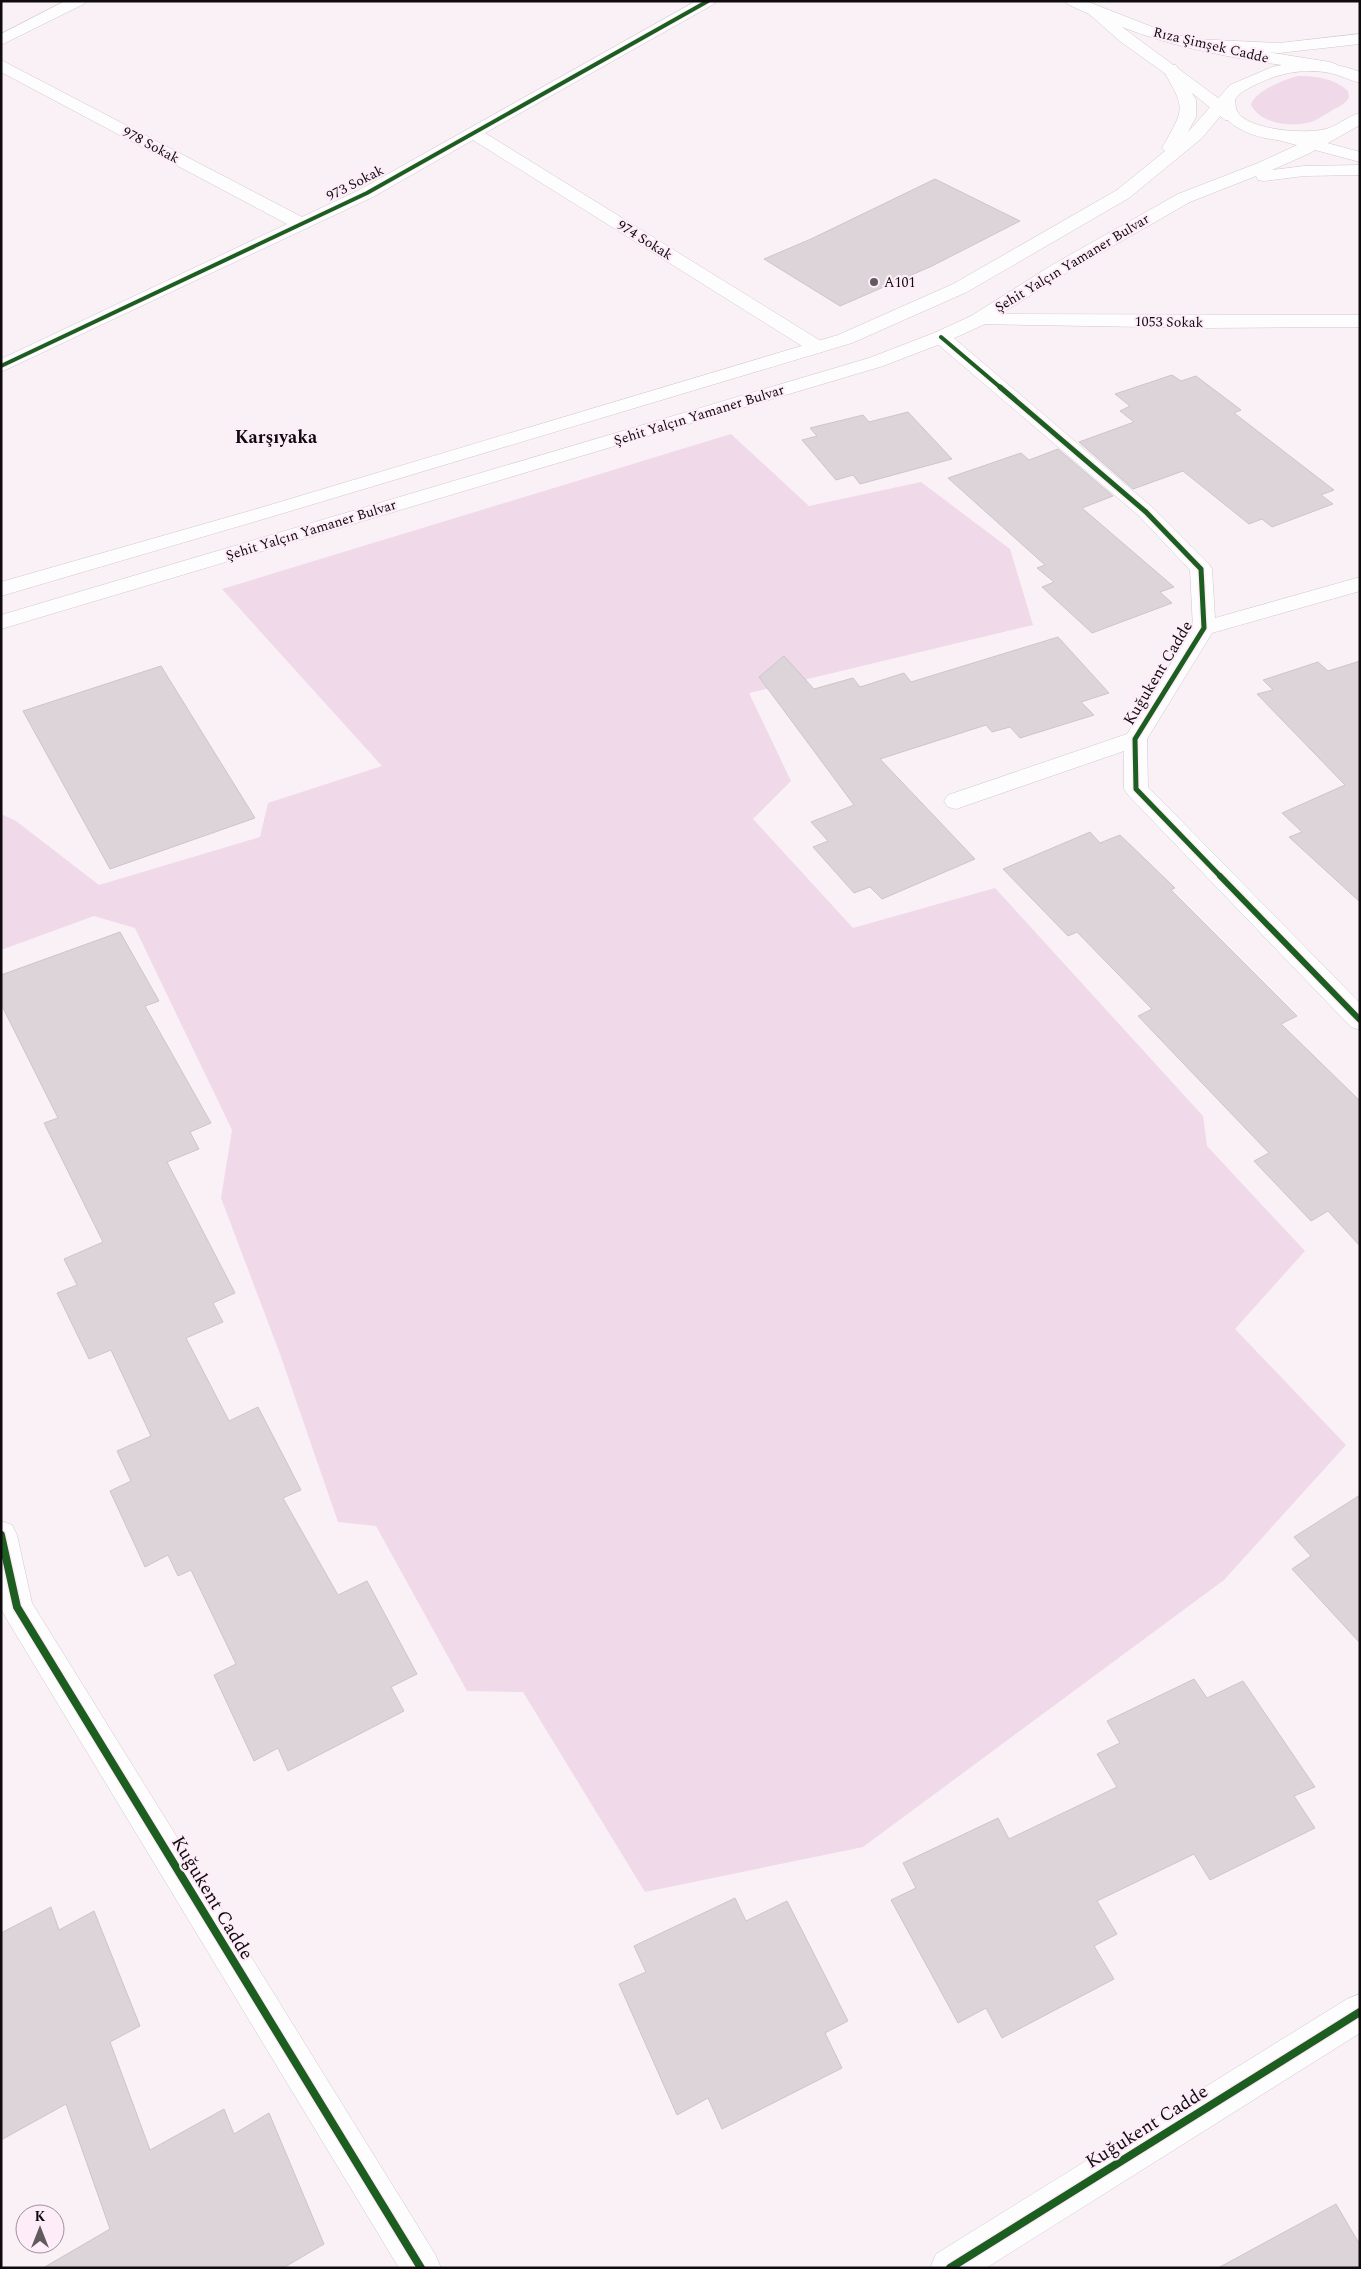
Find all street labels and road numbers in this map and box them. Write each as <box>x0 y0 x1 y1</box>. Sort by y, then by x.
street label: Rıza Şimşek Cadde <box>1151 21 1271 69</box>
street label: 978 Sokak <box>119 121 183 169</box>
street label: 973 Sokak <box>323 159 388 206</box>
street label: Şehit Yalçın Yamaner Bulvar <box>991 208 1154 318</box>
street label: 974 Sokak <box>613 215 677 265</box>
street label: 1053 Sokak <box>1134 311 1204 333</box>
street label: Şehit Yalçın Yamaner Bulvar <box>611 379 787 451</box>
street label: Şehit Yalçın Yamaner Bulvar <box>223 494 399 566</box>
street label: Kuğukent Cadde <box>1117 616 1199 730</box>
street label: Kuğukent Cadde <box>163 1830 261 1966</box>
street label: Kuğukent Cadde <box>1080 2078 1214 2176</box>

